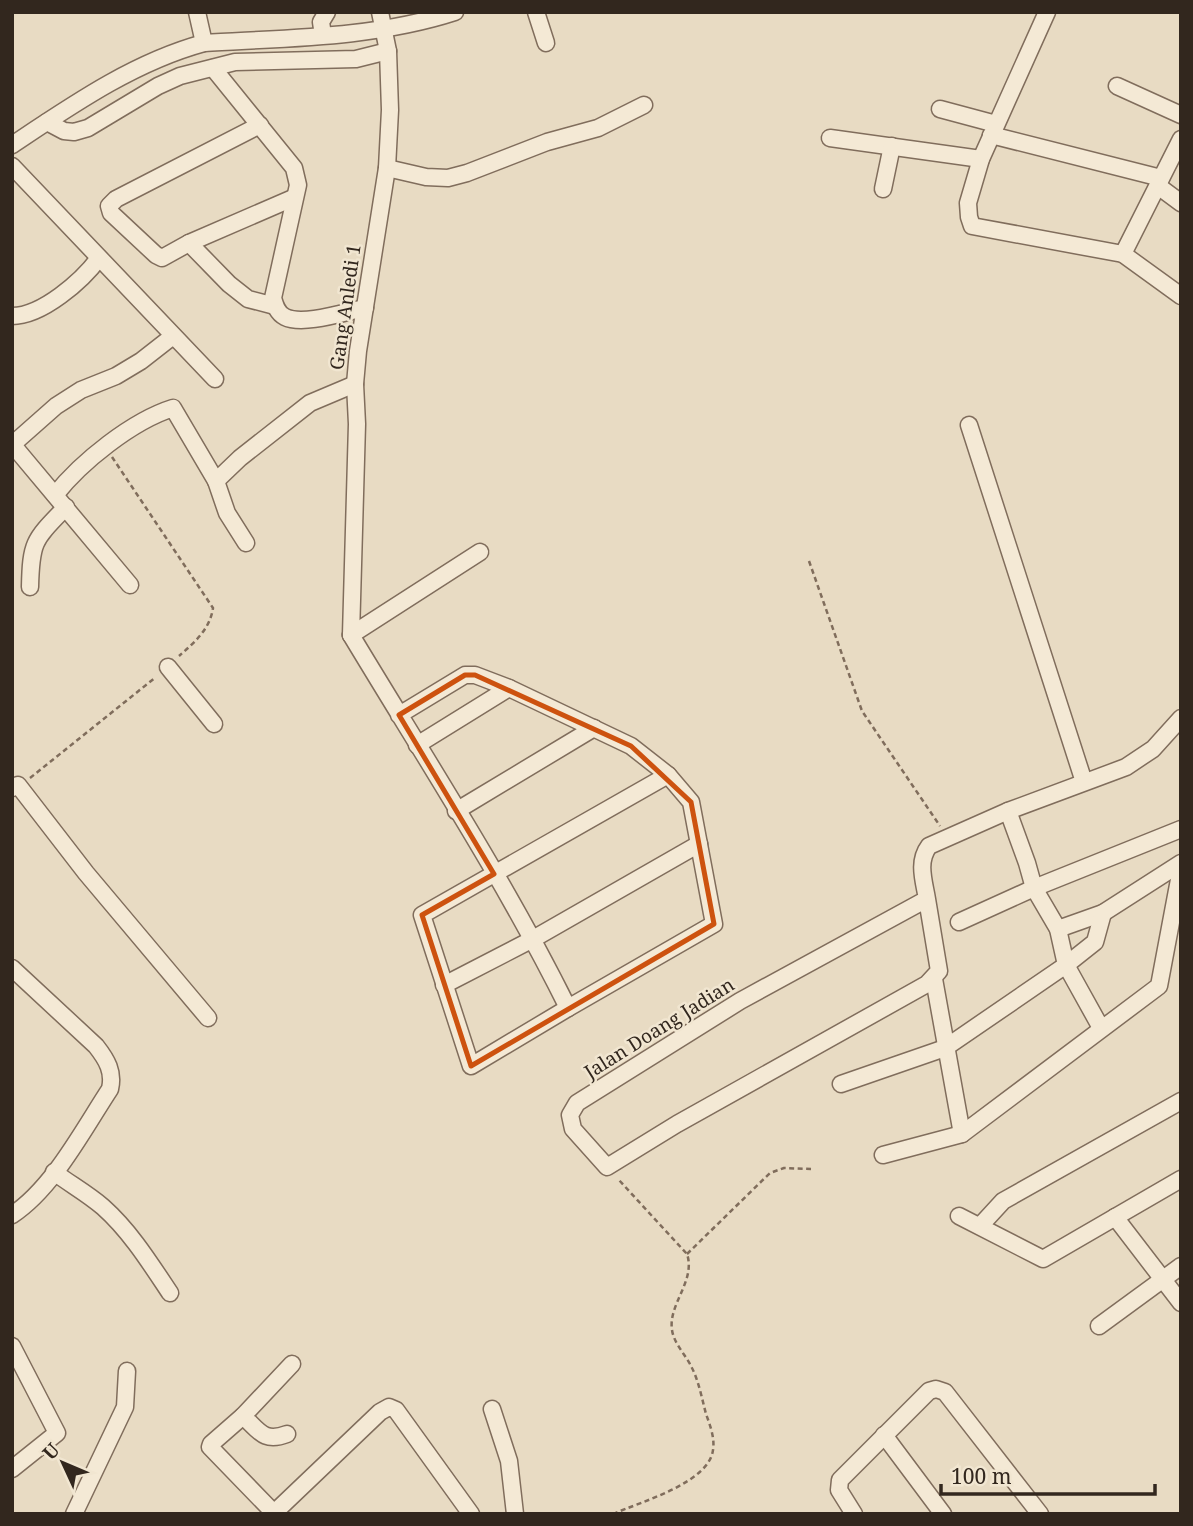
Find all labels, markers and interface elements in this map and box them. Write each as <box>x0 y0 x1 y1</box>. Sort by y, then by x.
street label: Gang Anledi 1 <box>323 242 367 372</box>
street label: Jalan Doang Jadian <box>578 971 739 1085</box>
north arrow <box>28 1428 98 1498</box>
text: U <box>36 1437 65 1465</box>
scale bar <box>941 1452 1154 1496</box>
text: 100 m <box>951 1462 1012 1490</box>

